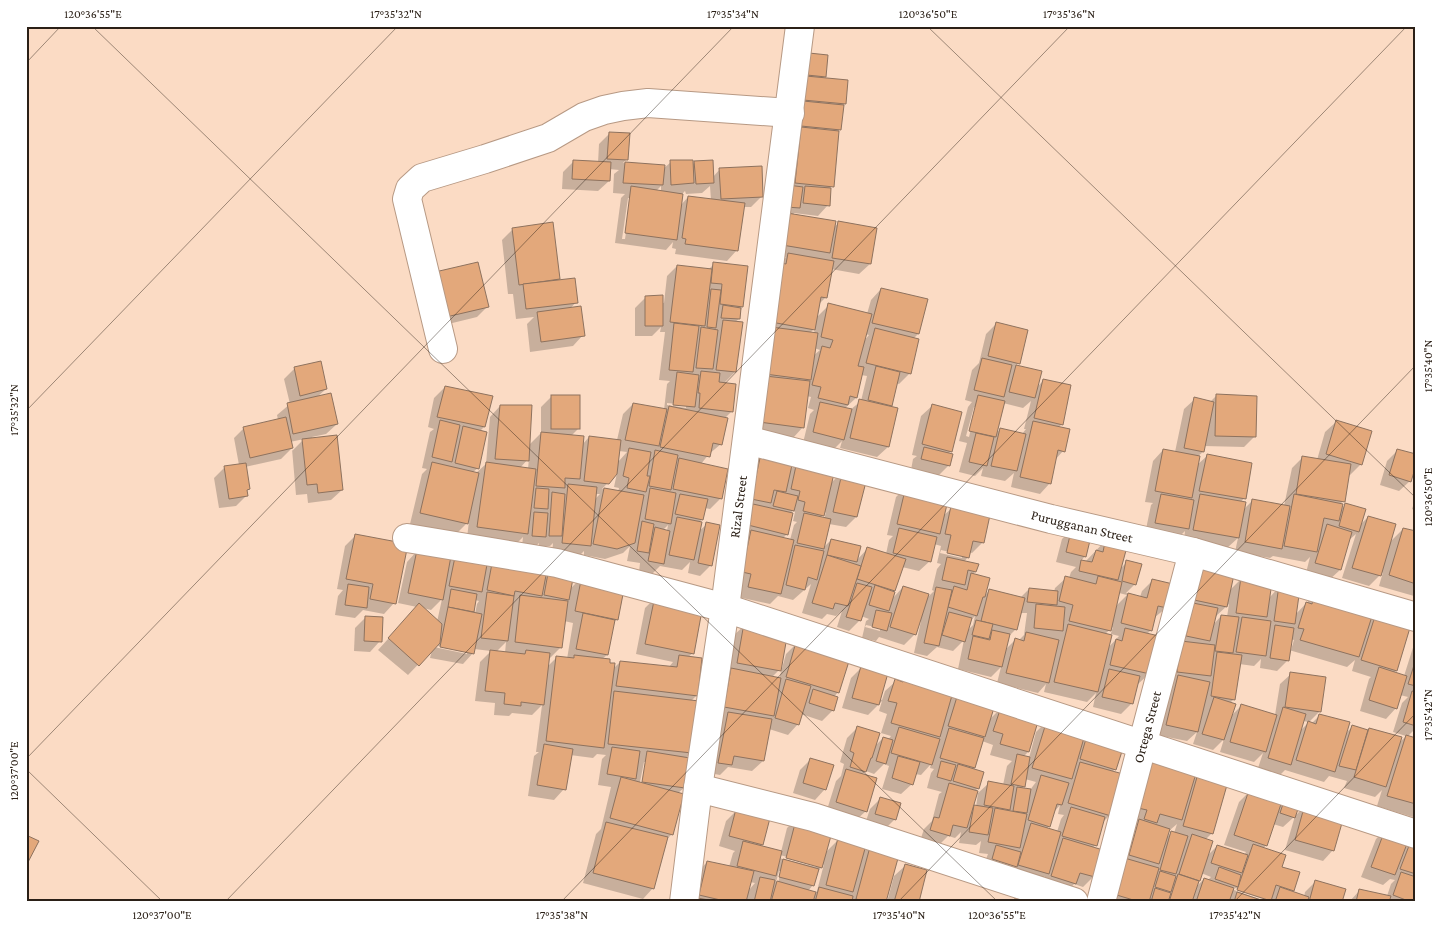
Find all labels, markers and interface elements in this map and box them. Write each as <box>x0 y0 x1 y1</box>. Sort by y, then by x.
text: 120°36'55"E <box>64 7 122 21</box>
text: 17°35'32"N <box>370 7 422 21</box>
text: 17°35'34"N <box>707 7 759 21</box>
text: 120°36'50"E <box>899 7 958 21</box>
text: 17°35'36"N <box>1043 7 1095 21</box>
text: 17°35'40"N <box>1421 340 1435 392</box>
text: 17°35'32"N <box>7 384 21 436</box>
text: 120°36'50"E <box>1421 467 1435 526</box>
street label: Rizal Street <box>726 474 750 539</box>
street label: Purugganan Street <box>1030 506 1135 546</box>
street label: Ortega Street <box>1130 689 1164 765</box>
text: 17°35'42"N <box>1421 689 1435 741</box>
text: 120°37'00"E <box>7 741 21 801</box>
text: 120°37'00"E <box>132 908 192 922</box>
text: 17°35'38"N <box>536 908 588 922</box>
text: 17°35'40"N <box>873 908 925 922</box>
text: 120°36'55"E <box>968 908 1026 922</box>
text: 17°35'42"N <box>1209 908 1261 922</box>

